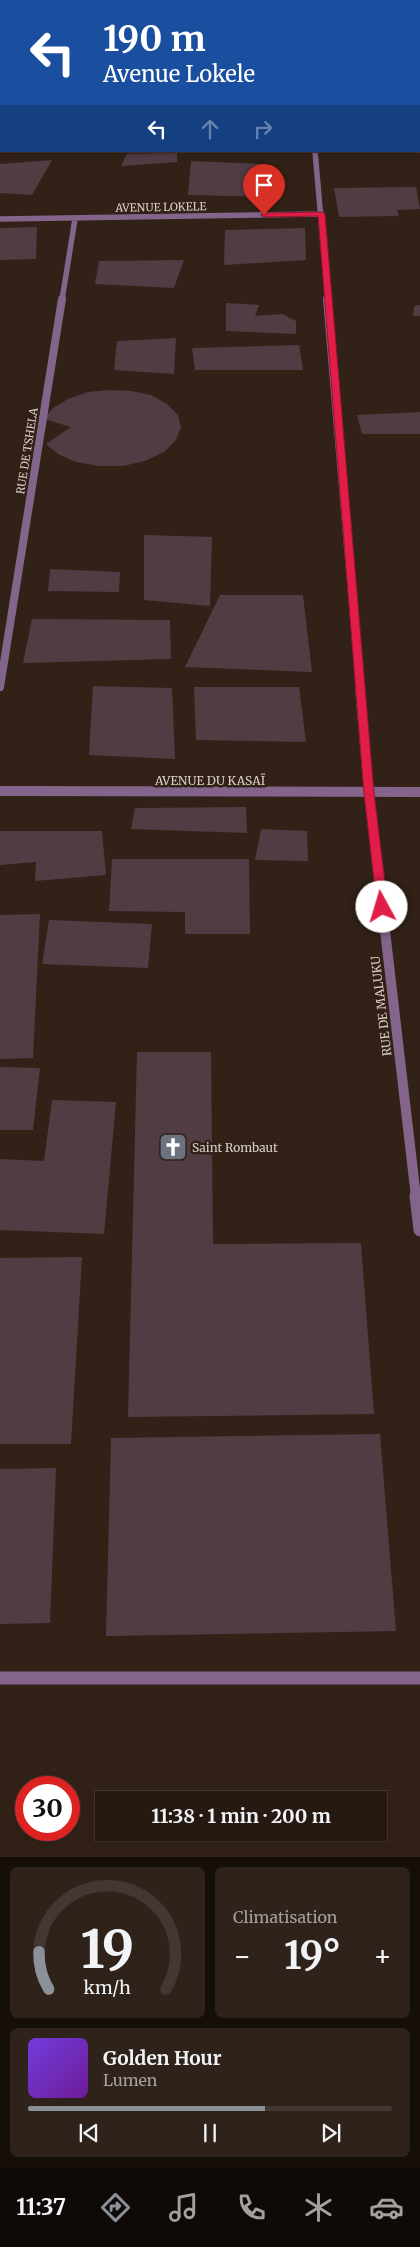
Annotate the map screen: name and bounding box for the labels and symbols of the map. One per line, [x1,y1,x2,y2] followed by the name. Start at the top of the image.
[243,164,285,215] pin
[114,199,207,215] street label: AVENUE LOKELE
[13,406,41,495] street label: RUE DE TSHELA
[154,773,266,788] street label: AVENUE DU KASAÏ
[355,880,407,932] position arrow
[367,955,395,1057] street label: RUE DE MALUKU
[158,1132,188,1162] church icon: Saint Rombaut
[192,1140,278,1155] place label: Saint Rombaut
[15,1776,80,1841] speed limit sign: 30

